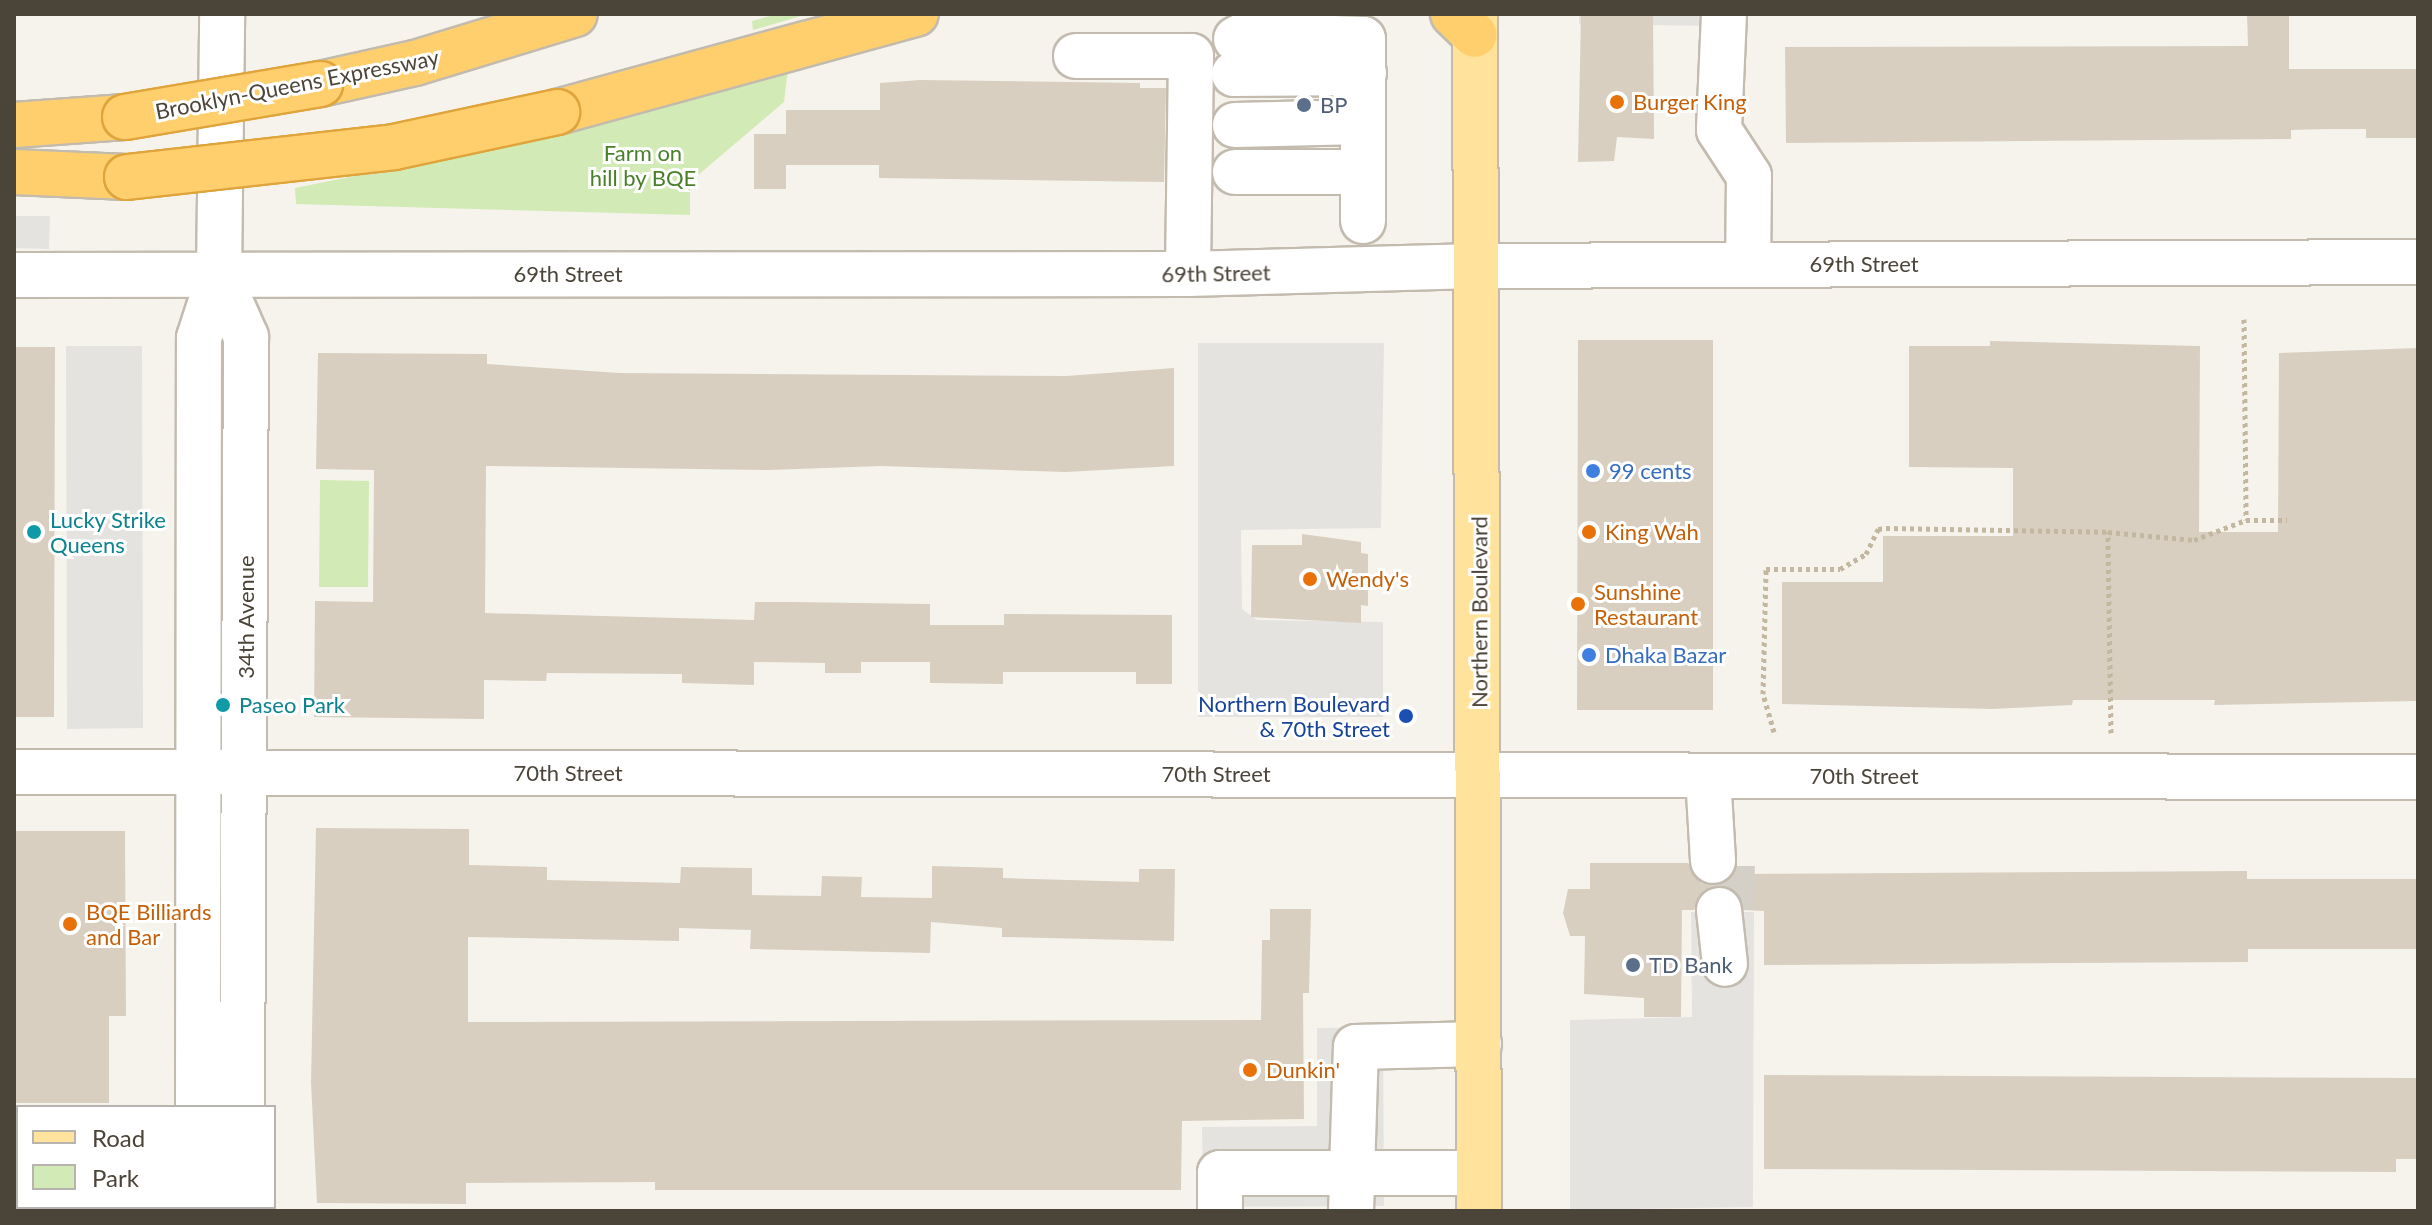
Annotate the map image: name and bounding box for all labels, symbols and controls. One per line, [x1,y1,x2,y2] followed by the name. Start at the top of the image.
[153,44,441,124] street label: Brooklyn-Queens Expressway
[1633,89,1747,115] place label: Burger King
[1320,92,1347,118] place label: BP
[1608,93,1626,111] marker: Burger King
[1295,96,1313,114] marker: BP
[589,139,697,190] park label: Farm on hill by BQE
[1809,251,1919,277] street label: 69th Street
[1161,259,1271,287] street label: 69th Street
[513,261,623,287] street label: 69th Street
[1609,458,1692,484] place label: 99 cents
[1584,462,1602,480] marker: 99 cents
[50,506,166,558] place label: Lucky Strike Queens
[1466,516,1492,708] street label: Northern Boulevard
[1605,519,1699,545] place label: King Wah
[25,523,43,541] marker: Lucky Strike Queens
[1580,523,1598,541] marker: King Wah
[233,555,259,679] street label: 34th Avenue
[1326,566,1409,592] place label: Wendy's
[1301,570,1319,588] marker: Wendy's
[1594,578,1698,630] place label: Sunshine Restaurant
[1569,595,1587,613] marker: Sunshine Restaurant
[1605,642,1726,668] place label: Dhaka Bazar
[1580,646,1598,664] marker: Dhaka Bazar
[1198,690,1390,742] place label: Northern Boulevard & 70th Street
[239,692,345,718] place label: Paseo Park
[214,696,232,714] marker: Paseo Park
[1397,707,1415,725] marker: Northern Boulevard & 70th Street
[513,760,623,786] street label: 70th Street
[1161,761,1271,787] street label: 70th Street
[1809,763,1919,789] street label: 70th Street
[86,898,211,950] place label: BQE Billiards and Bar
[61,915,79,933] marker: BQE Billiards and Bar
[1649,952,1733,978] place label: TD Bank
[1624,956,1642,974] marker: TD Bank
[1266,1057,1340,1083] place label: Dunkin'
[1241,1061,1259,1079] marker: Dunkin'
[16,1105,276,1209] legend
[92,1123,145,1152] text: Road
[92,1163,139,1192] text: Park

